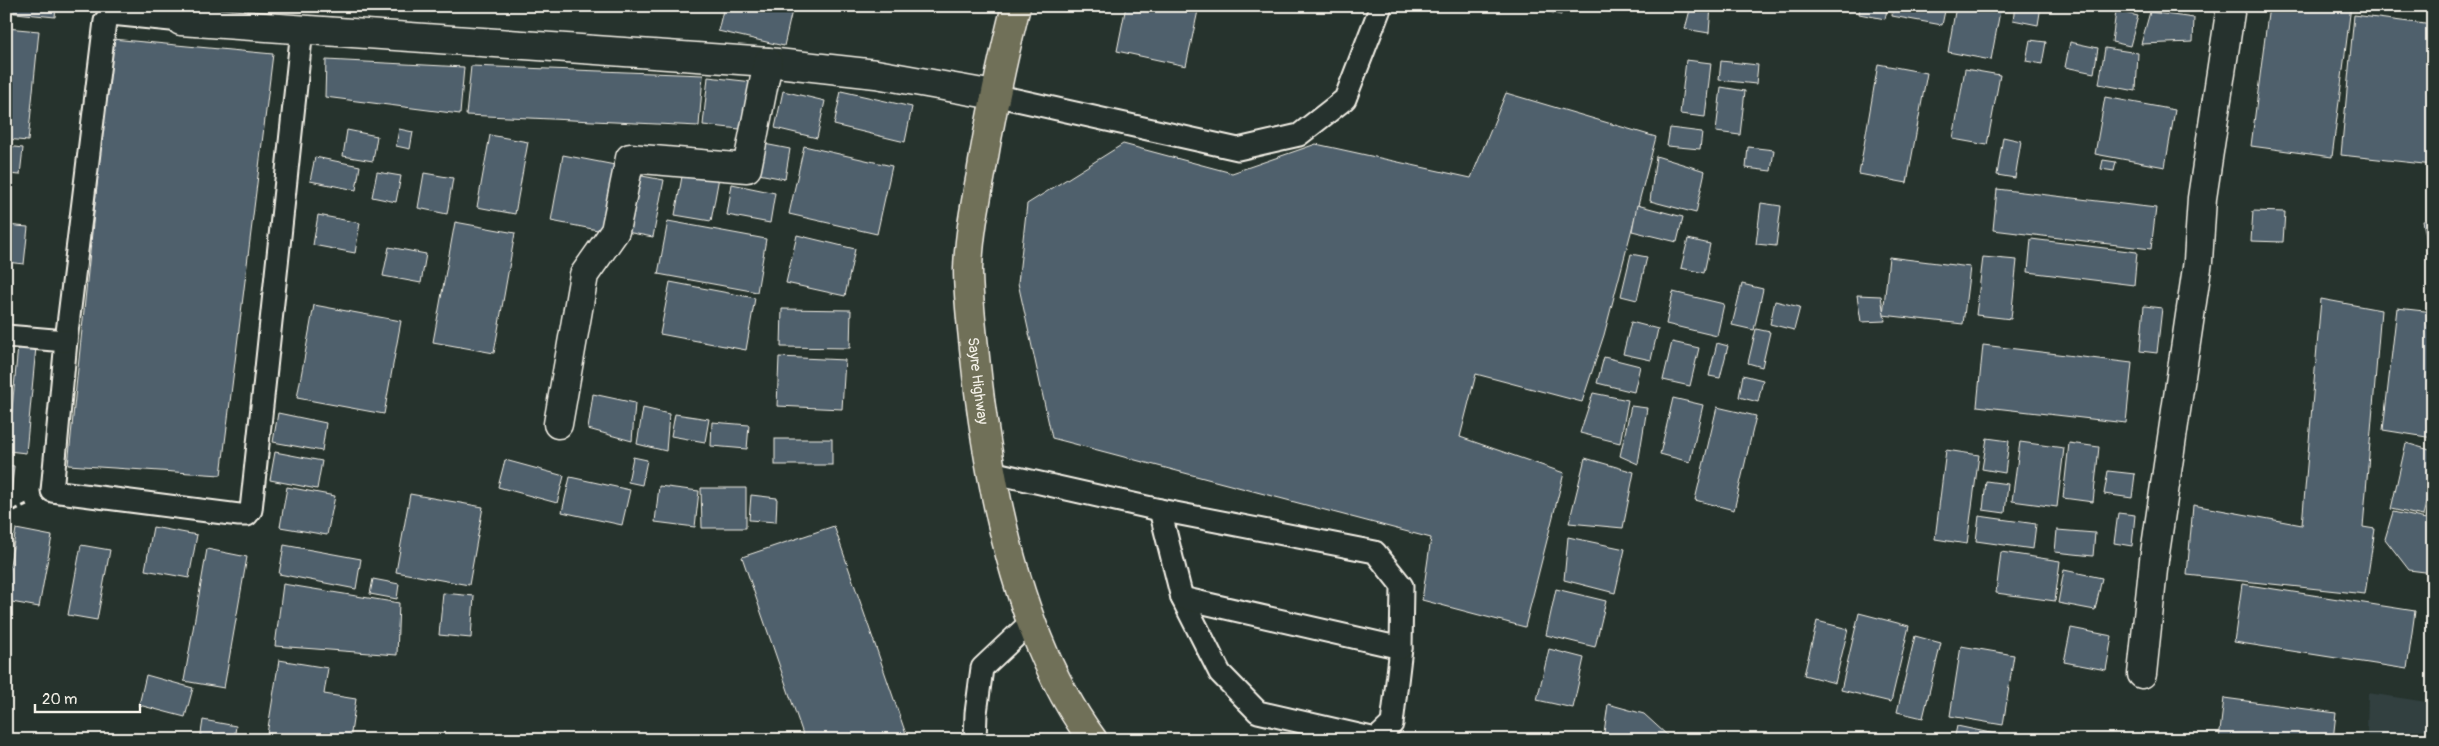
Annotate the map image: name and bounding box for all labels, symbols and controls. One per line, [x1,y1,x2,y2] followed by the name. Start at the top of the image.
[963,336,992,426] street label: Sayre Highway
[35,681,140,713] scale bar
[42,690,77,709] text: 20 m

